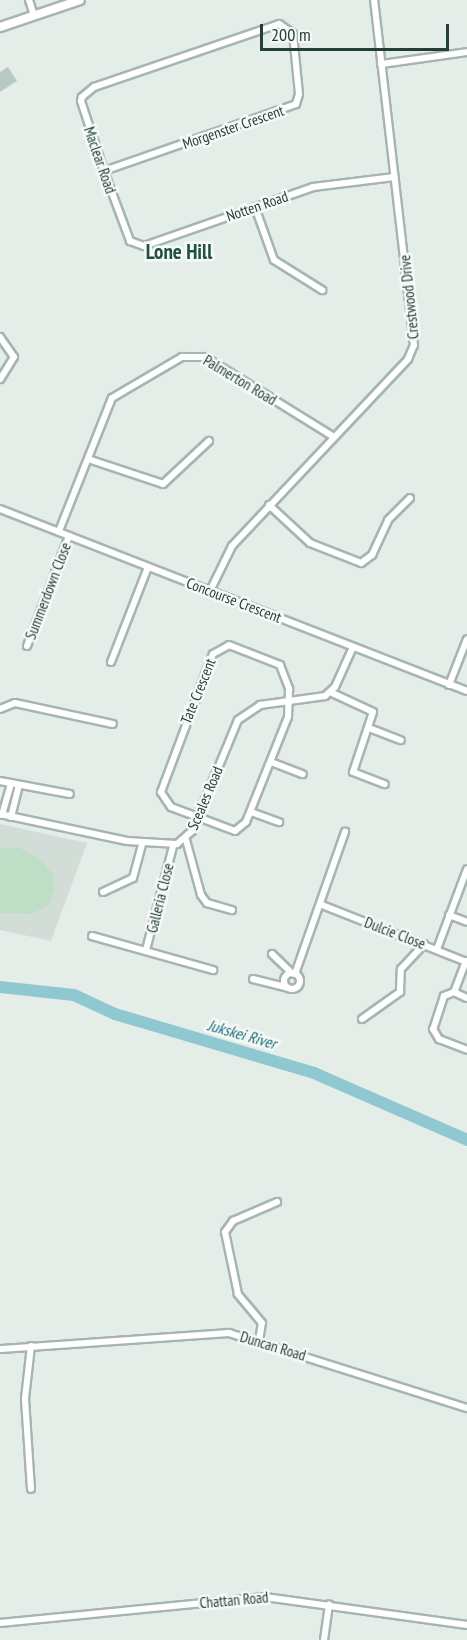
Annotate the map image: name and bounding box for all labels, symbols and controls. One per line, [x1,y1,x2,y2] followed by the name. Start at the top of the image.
[263,12,452,50] scale bar
[271,23,311,46] text: 200 m
[180,101,286,153] street label: Morgenster Crescent
[80,124,120,196] street label: Maclear Road
[224,187,290,225] street label: Notten Road
[146,239,212,265] district label: Lone Hill
[396,254,422,340] street label: Crestwood Drive
[200,351,280,409] street label: Palmerton Road
[21,540,75,642] street label: Summerdown Close
[184,574,284,626] street label: Concourse Crescent
[177,656,219,726] street label: Tate Crescent
[184,764,226,832] street label: Sceales Road
[143,861,177,935] street label: Galleria Close
[362,913,428,953] street label: Dulcie Close
[206,1015,278,1053] water label: Jukskei River
[238,1328,308,1364] street label: Duncan Road
[199,1588,269,1612] street label: Chattan Road

